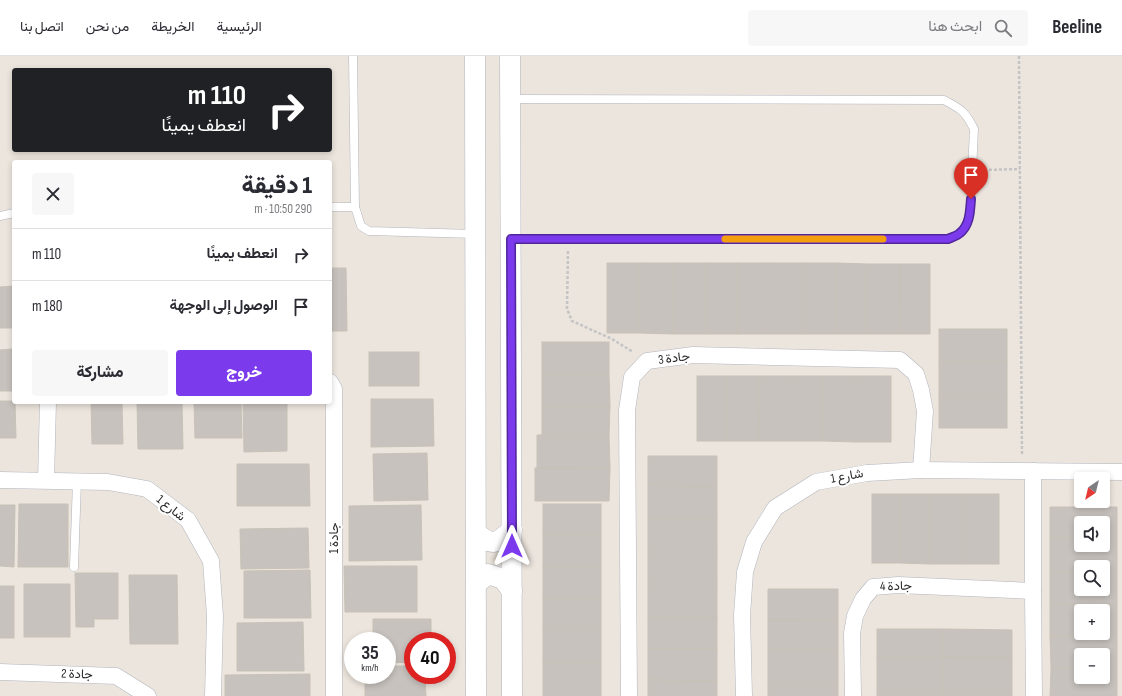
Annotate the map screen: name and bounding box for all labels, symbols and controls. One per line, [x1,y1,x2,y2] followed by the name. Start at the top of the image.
[748,10,1028,46] search box
[1052,16,1102,39] text: Beeline
[928,17,982,36] text: ابحث هنا
[992,17,1014,39] icon: search
[20,18,64,35] text: اتصل بنا
[86,18,129,35] text: من نحن
[151,18,194,35] text: الخريطة
[216,18,262,35] text: الرئيسية
[188,79,246,112] text: 110 m
[260,84,312,136] icon: right
[161,115,246,136] text: انعطف يمينًا
[954,158,988,199] pin
[960,164,982,186] icon: arrive
[242,171,312,200] text: 1 دقيقة
[32,173,74,215] button: close
[254,201,312,217] text: 290 m · 10:50
[207,244,278,263] text: انعطف يمينًا
[290,244,312,266] icon: right
[32,245,61,264] text: 110 m
[170,296,278,315] text: الوصول إلى الوجهة
[290,296,312,318] icon: arrive
[32,297,63,316] text: 180 m
[657,348,691,368] street label: جادة 3
[32,350,168,396] button: مشاركة
[176,350,312,396] button: خروج
[829,465,865,488] street label: شارع 1
[1074,472,1110,508] north arrow
[1074,472,1110,684] map controls
[153,491,189,525] street label: شارع 1
[1074,516,1110,552] button: sound
[326,522,342,554] street label: جادة 1
[491,525,533,567] position arrow
[1074,560,1110,596] button: search
[880,578,912,594] street label: جادة 4
[1074,604,1110,640] button: +
[404,632,456,684] speed limit sign: 40
[361,641,379,665] text: 35
[1074,648,1110,684] button: −
[361,662,379,674] text: km/h
[61,665,93,683] street label: جادة 2

